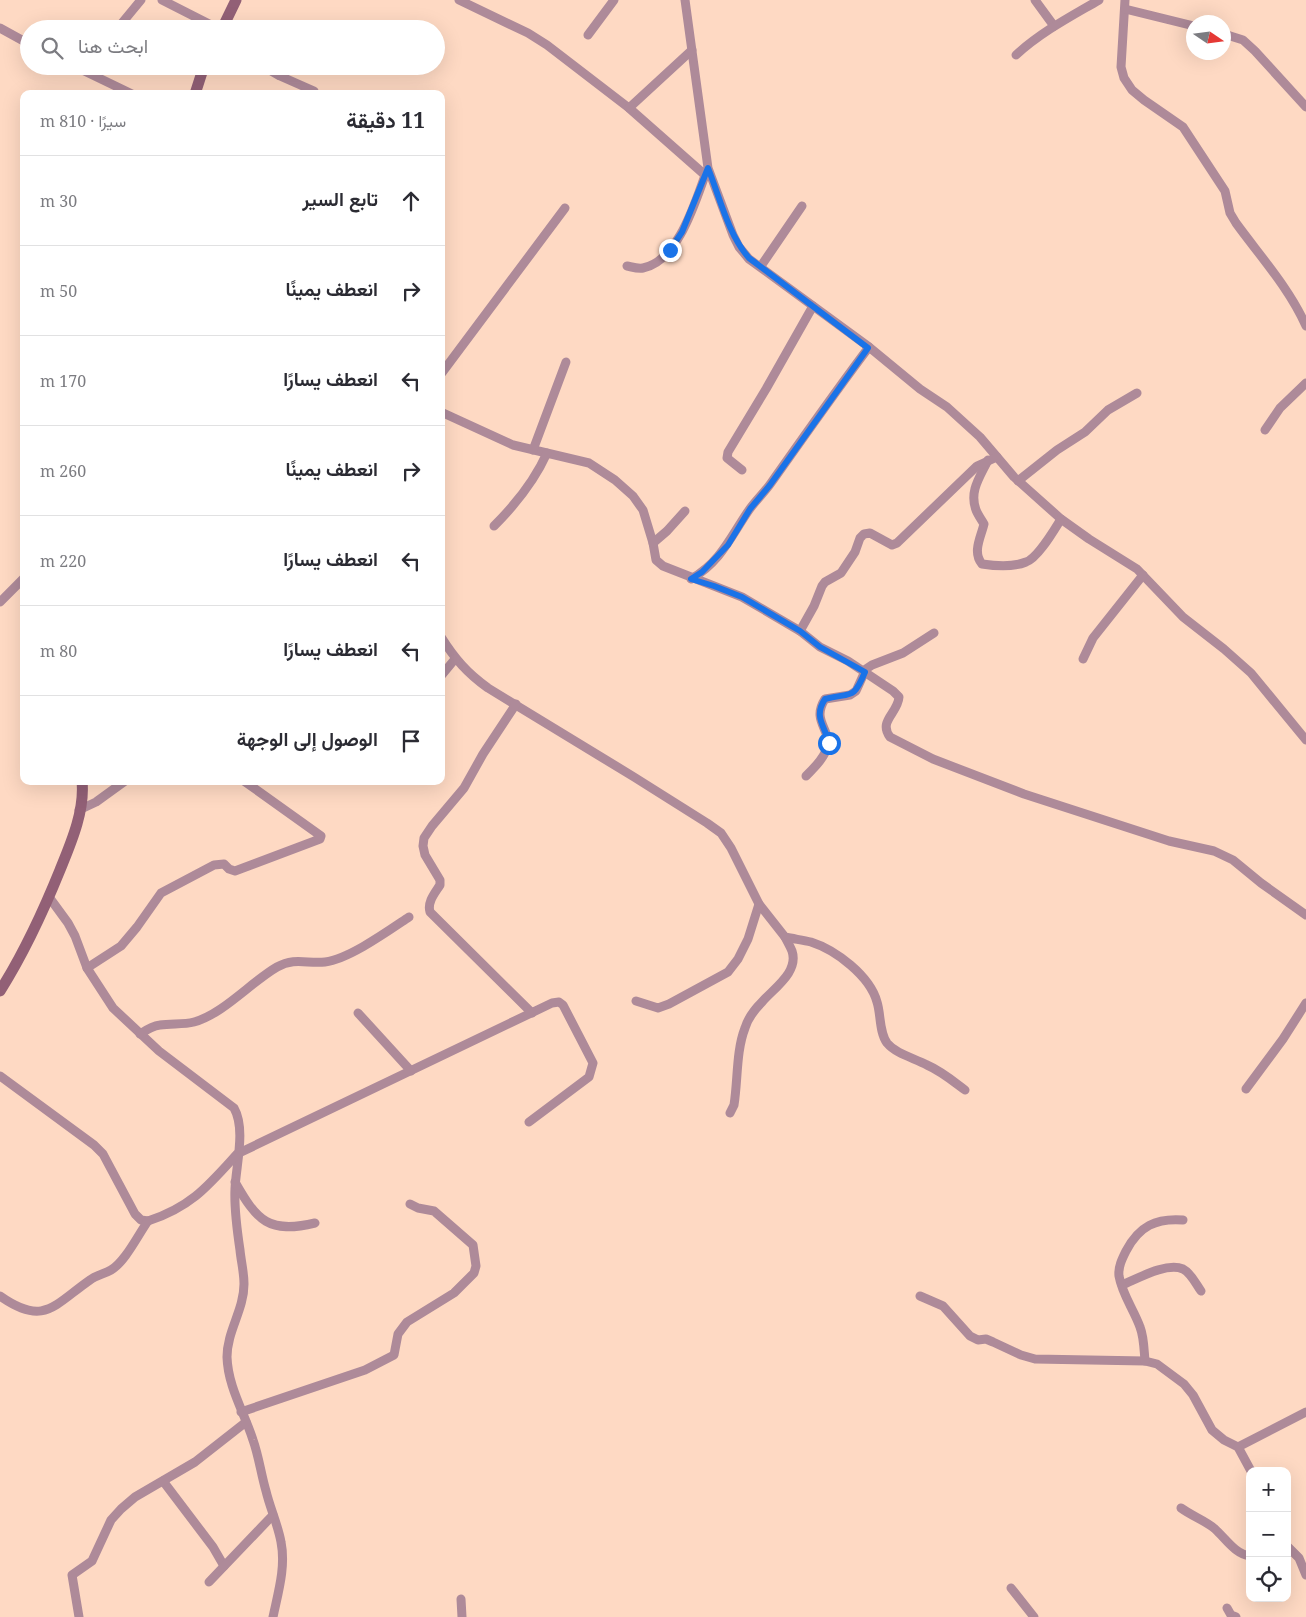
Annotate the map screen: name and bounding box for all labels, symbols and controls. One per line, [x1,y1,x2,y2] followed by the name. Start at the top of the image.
[1186,15,1231,60] north arrow
[20,20,445,75] search box
[78,33,148,59] text: ابحث هنا
[38,34,66,62] icon: search
[346,106,425,134] text: 11 دقيقة
[40,110,126,132] text: سيرًا · 810 m
[302,186,378,212] text: تابع السير
[397,187,425,215] icon: ahead
[40,190,77,212] text: 30 m
[659,239,682,262] route end
[285,276,378,302] text: انعطف يمينًا
[397,277,425,305] icon: right
[40,280,77,302] text: 50 m
[283,366,378,392] text: انعطف يسارًا
[397,367,425,395] icon: left
[40,370,86,392] text: 170 m
[285,456,378,482] text: انعطف يمينًا
[397,457,425,485] icon: right
[40,460,86,482] text: 260 m
[283,546,378,572] text: انعطف يسارًا
[397,547,425,575] icon: left
[40,550,86,572] text: 220 m
[283,636,378,662] text: انعطف يسارًا
[397,637,425,665] icon: left
[40,640,77,662] text: 80 m
[237,726,378,752] text: الوصول إلى الوجهة
[397,727,425,755] icon: arrive
[818,732,841,755] route start
[1246,1467,1291,1602] map controls
[1246,1467,1291,1512] button: +
[1246,1512,1291,1557] button: −
[1246,1557,1291,1602] button: locate

